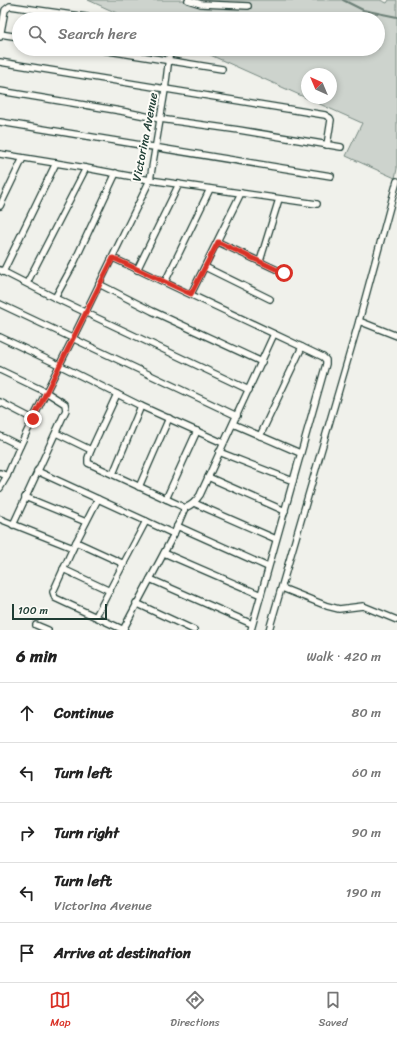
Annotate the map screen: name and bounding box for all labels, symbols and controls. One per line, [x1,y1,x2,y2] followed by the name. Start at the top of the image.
[12,12,385,56] search box
[58,21,137,47] text: Search here
[26,23,48,45] icon: search
[301,68,337,104] north arrow
[126,91,164,183] street label: Victorina Avenue
[275,264,293,282] route start
[24,410,42,428] route end
[18,601,48,620] text: 100 m
[12,602,107,621] scale bar
[16,641,57,671] text: 6 min
[306,645,381,668] text: Walk · 420 m
[54,700,114,726] text: Continue
[352,701,381,724] text: 80 m
[16,702,38,724] icon: ahead
[54,760,112,786] text: Turn left
[352,761,381,784] text: 60 m
[16,762,38,784] icon: left
[54,820,119,846] text: Turn right
[351,821,381,844] text: 90 m
[16,822,38,844] icon: right
[54,868,112,894] text: Turn left
[346,881,381,904] text: 190 m
[16,882,38,904] icon: left
[54,894,152,917] text: Victorina Avenue
[54,940,191,966] text: Arrive at destination
[16,942,38,964] icon: arrive
[49,989,71,1032] tab: Map
[170,989,220,1032] tab: Directions
[319,989,348,1032] tab: Saved

